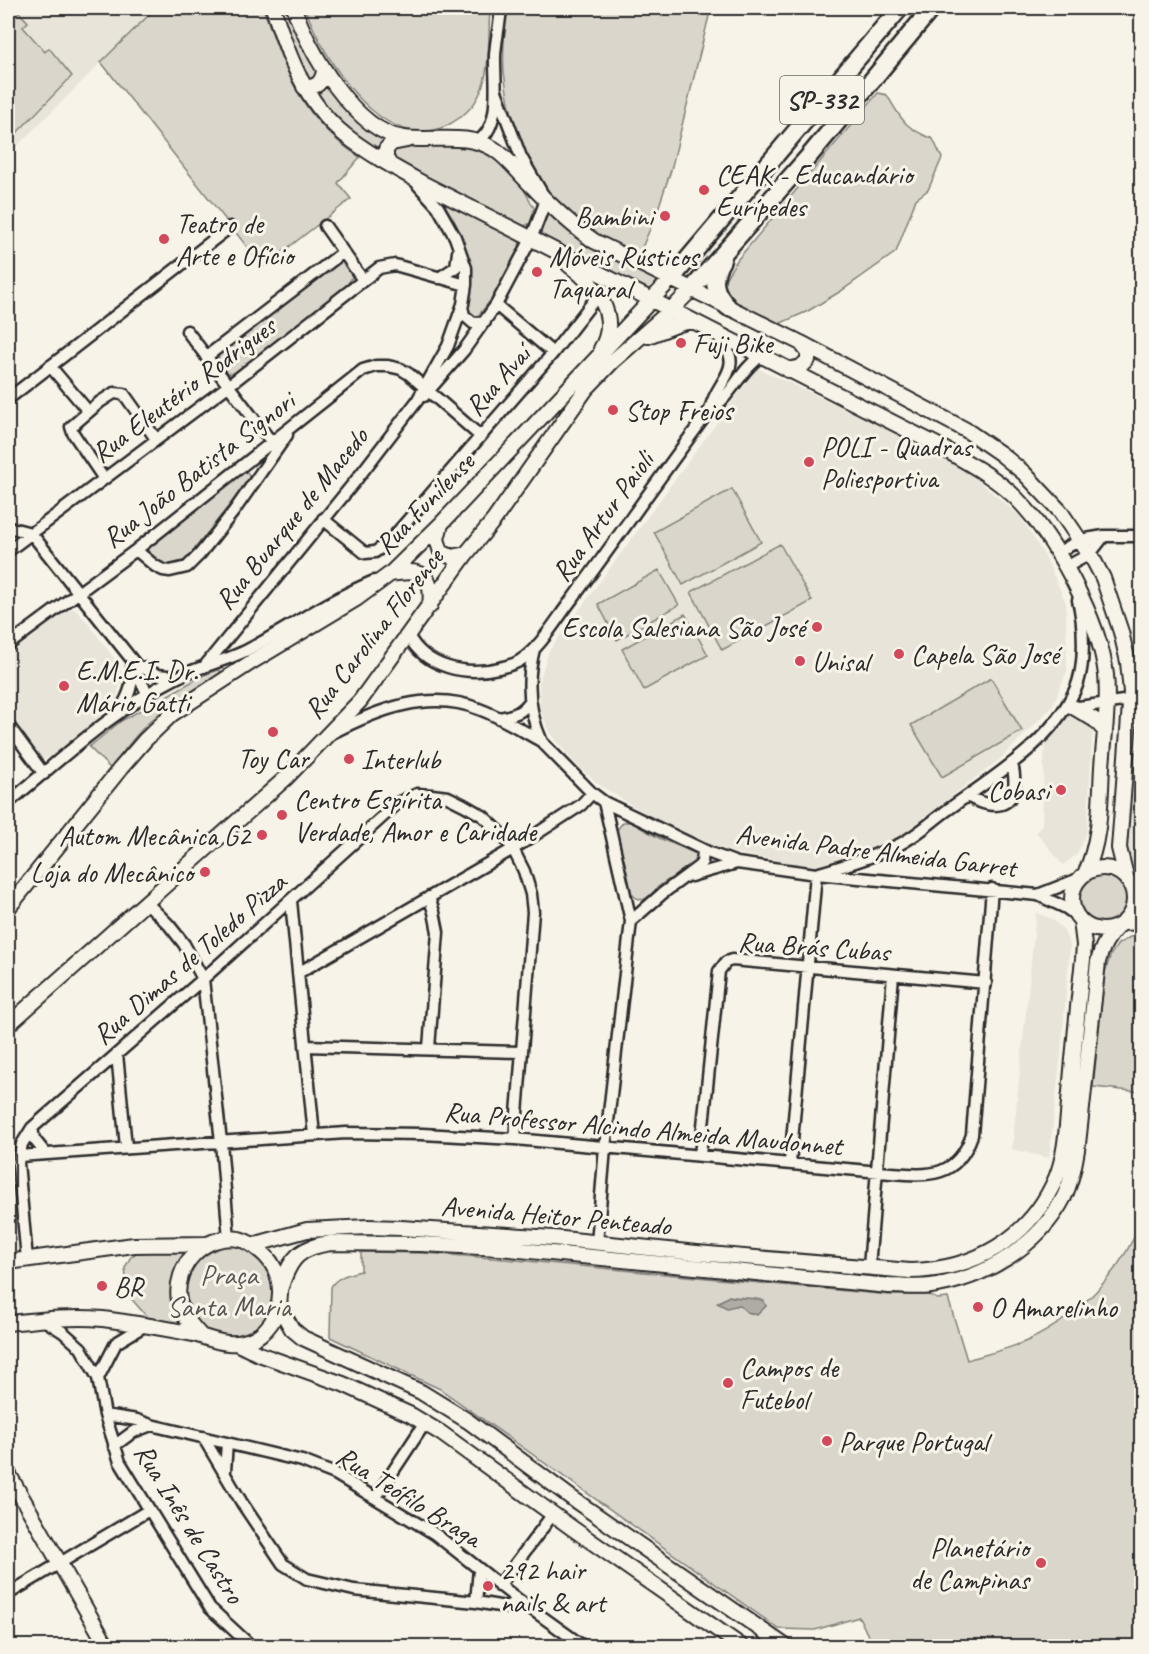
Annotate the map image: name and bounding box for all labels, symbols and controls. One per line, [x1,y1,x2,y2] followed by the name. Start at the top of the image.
[780,76,864,124] road number: SP-332
[716,157,916,224] place label: CEAK - Educandário Eurípedes
[697,183,711,197] marker: CEAK - Educandário Eurípedes
[575,199,657,234] place label: Bambini
[176,206,296,273] place label: Teatro de Arte e Ofício
[658,209,672,223] marker: Bambini
[157,232,171,246] marker: Teatro de Arte e Ofício
[549,239,701,306] place label: Móveis Rústicos Taquaral
[530,265,544,279] marker: Móveis Rústicos Taquaral
[84,307,284,470] street label: Rua Eleutério Rodrigues
[693,326,774,361] place label: Fuji Bike
[457,333,541,423] street label: Rua Avaí
[674,336,688,350] marker: Fuji Bike
[95,381,304,555] street label: Rua João Batista Signori
[625,393,735,428] place label: Stop Freios
[606,403,620,417] marker: Stop Freios
[207,418,377,617] street label: Rua Buarque de Macedo
[821,429,974,496] place label: POLI - Quadras Poliesportiva
[544,441,663,588] street label: Rua Artur Paioli
[367,444,483,562] street label: Rua Funilense
[802,455,816,469] marker: POLI - Quadras Poliesportiva
[296,539,452,726] street label: Rua Carolina Florence
[562,610,809,645] place label: Escola Salesiana São José
[810,620,824,634] marker: Escola Salesiana São José
[911,637,1063,672] place label: Capela São José
[812,644,874,679] place label: Unisal
[892,647,906,661] marker: Capela São José
[76,653,198,720] place label: E.M.E.I. Dr. Mário Gatti
[793,654,807,668] marker: Unisal
[57,679,71,693] marker: E.M.E.I. Dr. Mário Gatti
[266,725,280,739] marker: Toy Car
[237,741,310,776] place label: Toy Car
[361,742,442,777] place label: Interlub
[342,752,356,766] marker: Interlub
[988,773,1053,808] place label: Cobasi
[294,782,538,849] place label: Centro Espírita Verdade, Amor e Caridade
[1054,783,1068,797] marker: Cobasi
[275,808,289,822] marker: Centro Espírita Verdade, Amor e Caridade
[734,816,1021,885] street label: Avenida Padre Almeida Garret
[59,818,252,853] place label: Autom Mecânica G2
[255,828,269,842] marker: Autom Mecânica G2
[30,855,196,890] place label: Loja do Mecânico
[85,864,295,1052] street label: Rua Dimas de Toledo Pizza
[198,865,212,879] marker: Loja do Mecânico
[737,924,893,969] street label: Rua Brás Cubas
[443,1094,846,1164] street label: Rua Professor Alcindo Almeida Maudonnet
[440,1188,674,1243] street label: Avenida Heitor Penteado
[167,1257,293,1324] park label: Praça Santa Maria
[114,1269,146,1304] place label: BR
[95,1279,109,1293] marker: BR
[990,1290,1119,1325] place label: O Amarelinho
[971,1300,985,1314] marker: O Amarelinho
[740,1350,840,1417] place label: Campos de Futebol
[721,1376,735,1390] marker: Campos de Futebol
[839,1424,993,1459] place label: Parque Portugal
[820,1434,834,1448] marker: Parque Portugal
[127,1437,254,1611] street label: Rua Inês de Castro
[330,1438,490,1556] street label: Rua Teófilo Braga
[910,1530,1032,1597] place label: Planetário de Campinas
[500,1553,608,1620] place label: 292 hair nails & art
[1034,1556,1048,1570] marker: Planetário de Campinas
[481,1579,495,1593] marker: 292 hair nails & art

